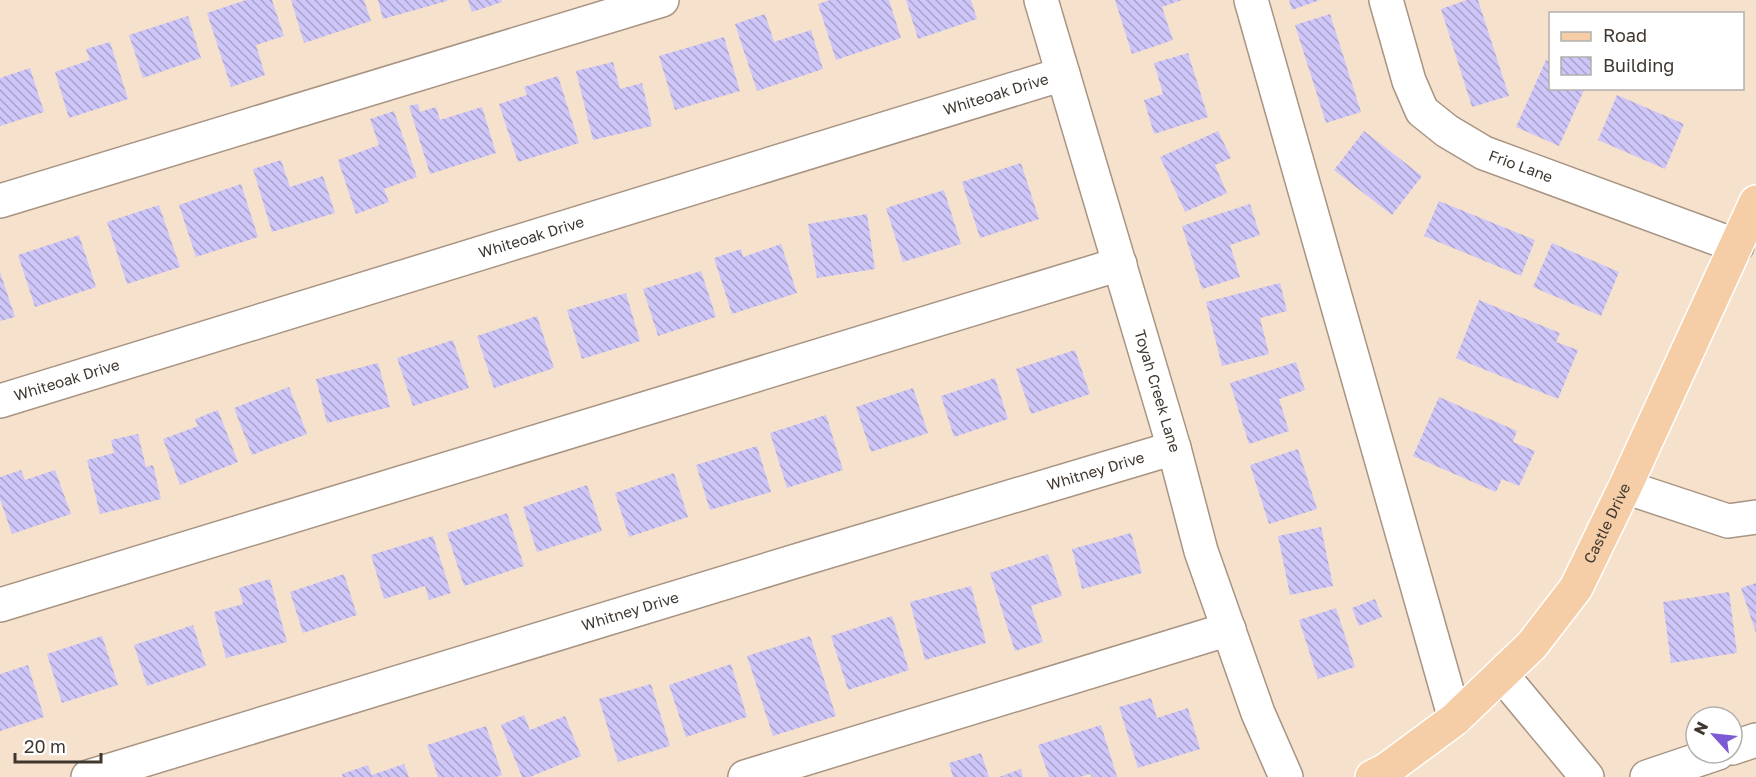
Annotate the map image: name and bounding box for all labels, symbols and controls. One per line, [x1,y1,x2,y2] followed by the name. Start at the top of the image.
[1549,12,1744,90] legend
[1603,24,1647,46] text: Road
[1603,54,1674,76] text: Building
[941,69,1051,118] street label: Whiteoak Drive
[1487,146,1556,186] street label: Frio Lane
[476,212,586,261] street label: Whiteoak Drive
[1131,328,1185,454] street label: Toyah Creek Lane
[12,355,122,404] street label: Whiteoak Drive
[1045,447,1146,493] street label: Whitney Drive
[1579,480,1634,566] street label: Castle Drive
[579,587,681,634] street label: Whitney Drive
[1684,705,1744,765] north arrow
[1689,718,1712,738] text: N
[15,726,100,764] scale bar
[24,735,66,757] text: 20 m

